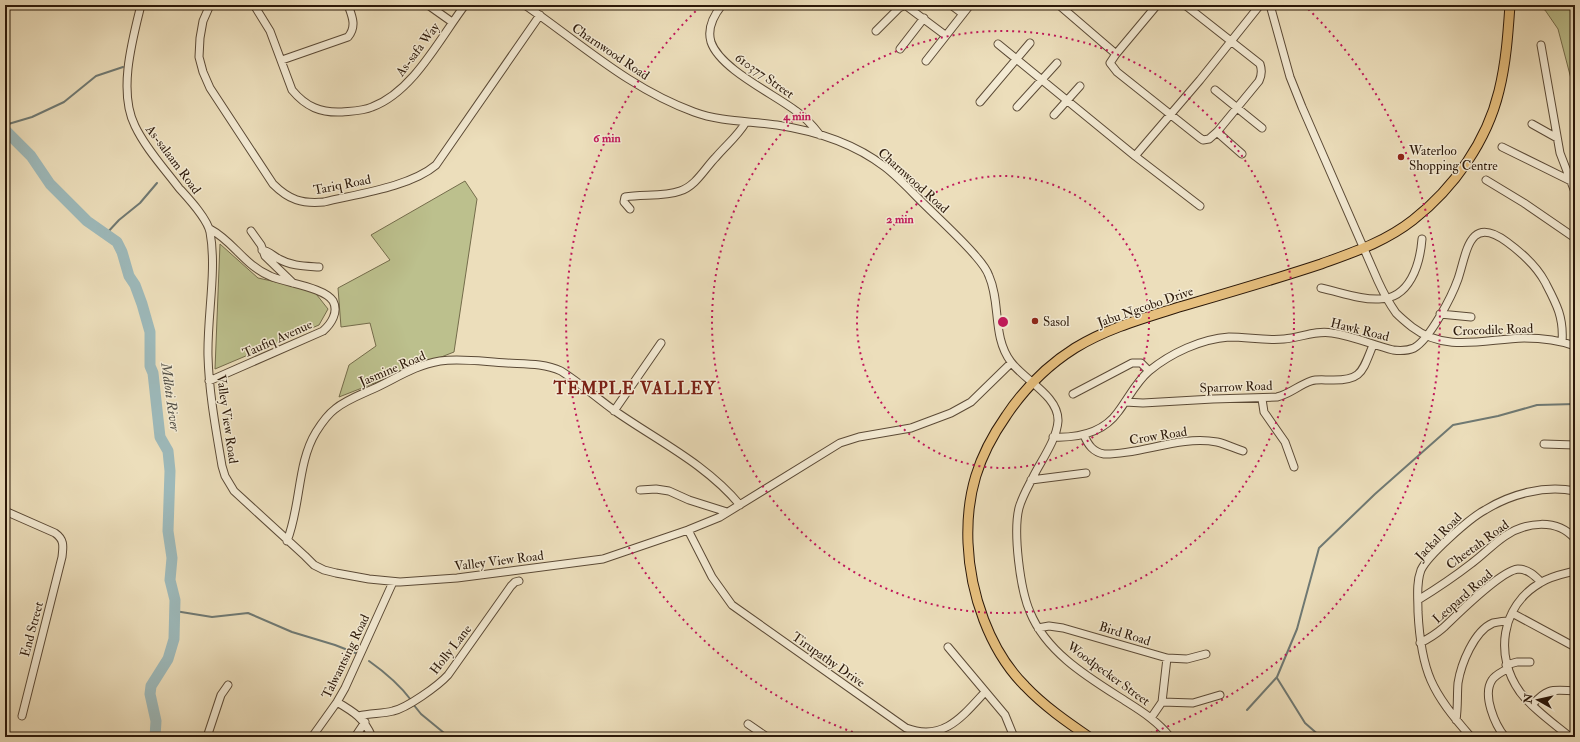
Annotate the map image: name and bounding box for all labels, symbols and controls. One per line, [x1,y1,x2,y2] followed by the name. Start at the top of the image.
[392,19,444,81] street label: As-safa Way
[569,20,653,84] street label: Charnwood Road
[732,50,797,102] street label: 610377 Street
[782,109,812,124] text: 4 min
[142,121,205,198] street label: As-salaam Road
[593,131,621,146] text: 6 min
[1408,143,1498,175] place label: Waterloo Shopping Centre
[875,145,953,217] street label: Charnwood Road
[1396,152,1406,162] marker: Waterloo Shopping Centre
[312,171,373,198] street label: Tariq Road
[886,212,914,227] text: 2 min
[1094,283,1196,331] street label: Jabu Ngcobo Drive
[1043,314,1070,330] place label: Sasol
[996,315,1010,329] centre of rings
[1329,315,1391,345] street label: Hawk Road
[240,316,315,361] street label: Taufiq Avenue
[1030,316,1040,326] marker: Sasol
[1453,321,1534,339] street label: Crocodile Road
[356,348,428,390] street label: Jasmine Road
[157,361,184,433] water label: Mdloti River
[212,374,241,465] street label: Valley View Road
[553,378,717,399] district label: TEMPLE VALLEY
[1199,378,1273,397] street label: Sparrow Road
[1128,423,1189,448] street label: Crow Road
[1411,509,1466,565] street label: Jackal Road
[1443,516,1513,573] street label: Cheetah Road
[454,548,545,575] street label: Valley View Road
[1429,566,1497,628] street label: Leopard Road
[17,600,47,659] street label: End Street
[319,611,373,701] street label: Talwantsing Road
[1097,619,1153,650] street label: Bird Road
[426,621,476,678] street label: Holly Lane
[788,629,869,692] street label: Tirupathy Drive
[1062,638,1153,710] street label: Woodpecker Street
[1518,680,1558,720] north arrow
[1521,692,1536,705] text: N

